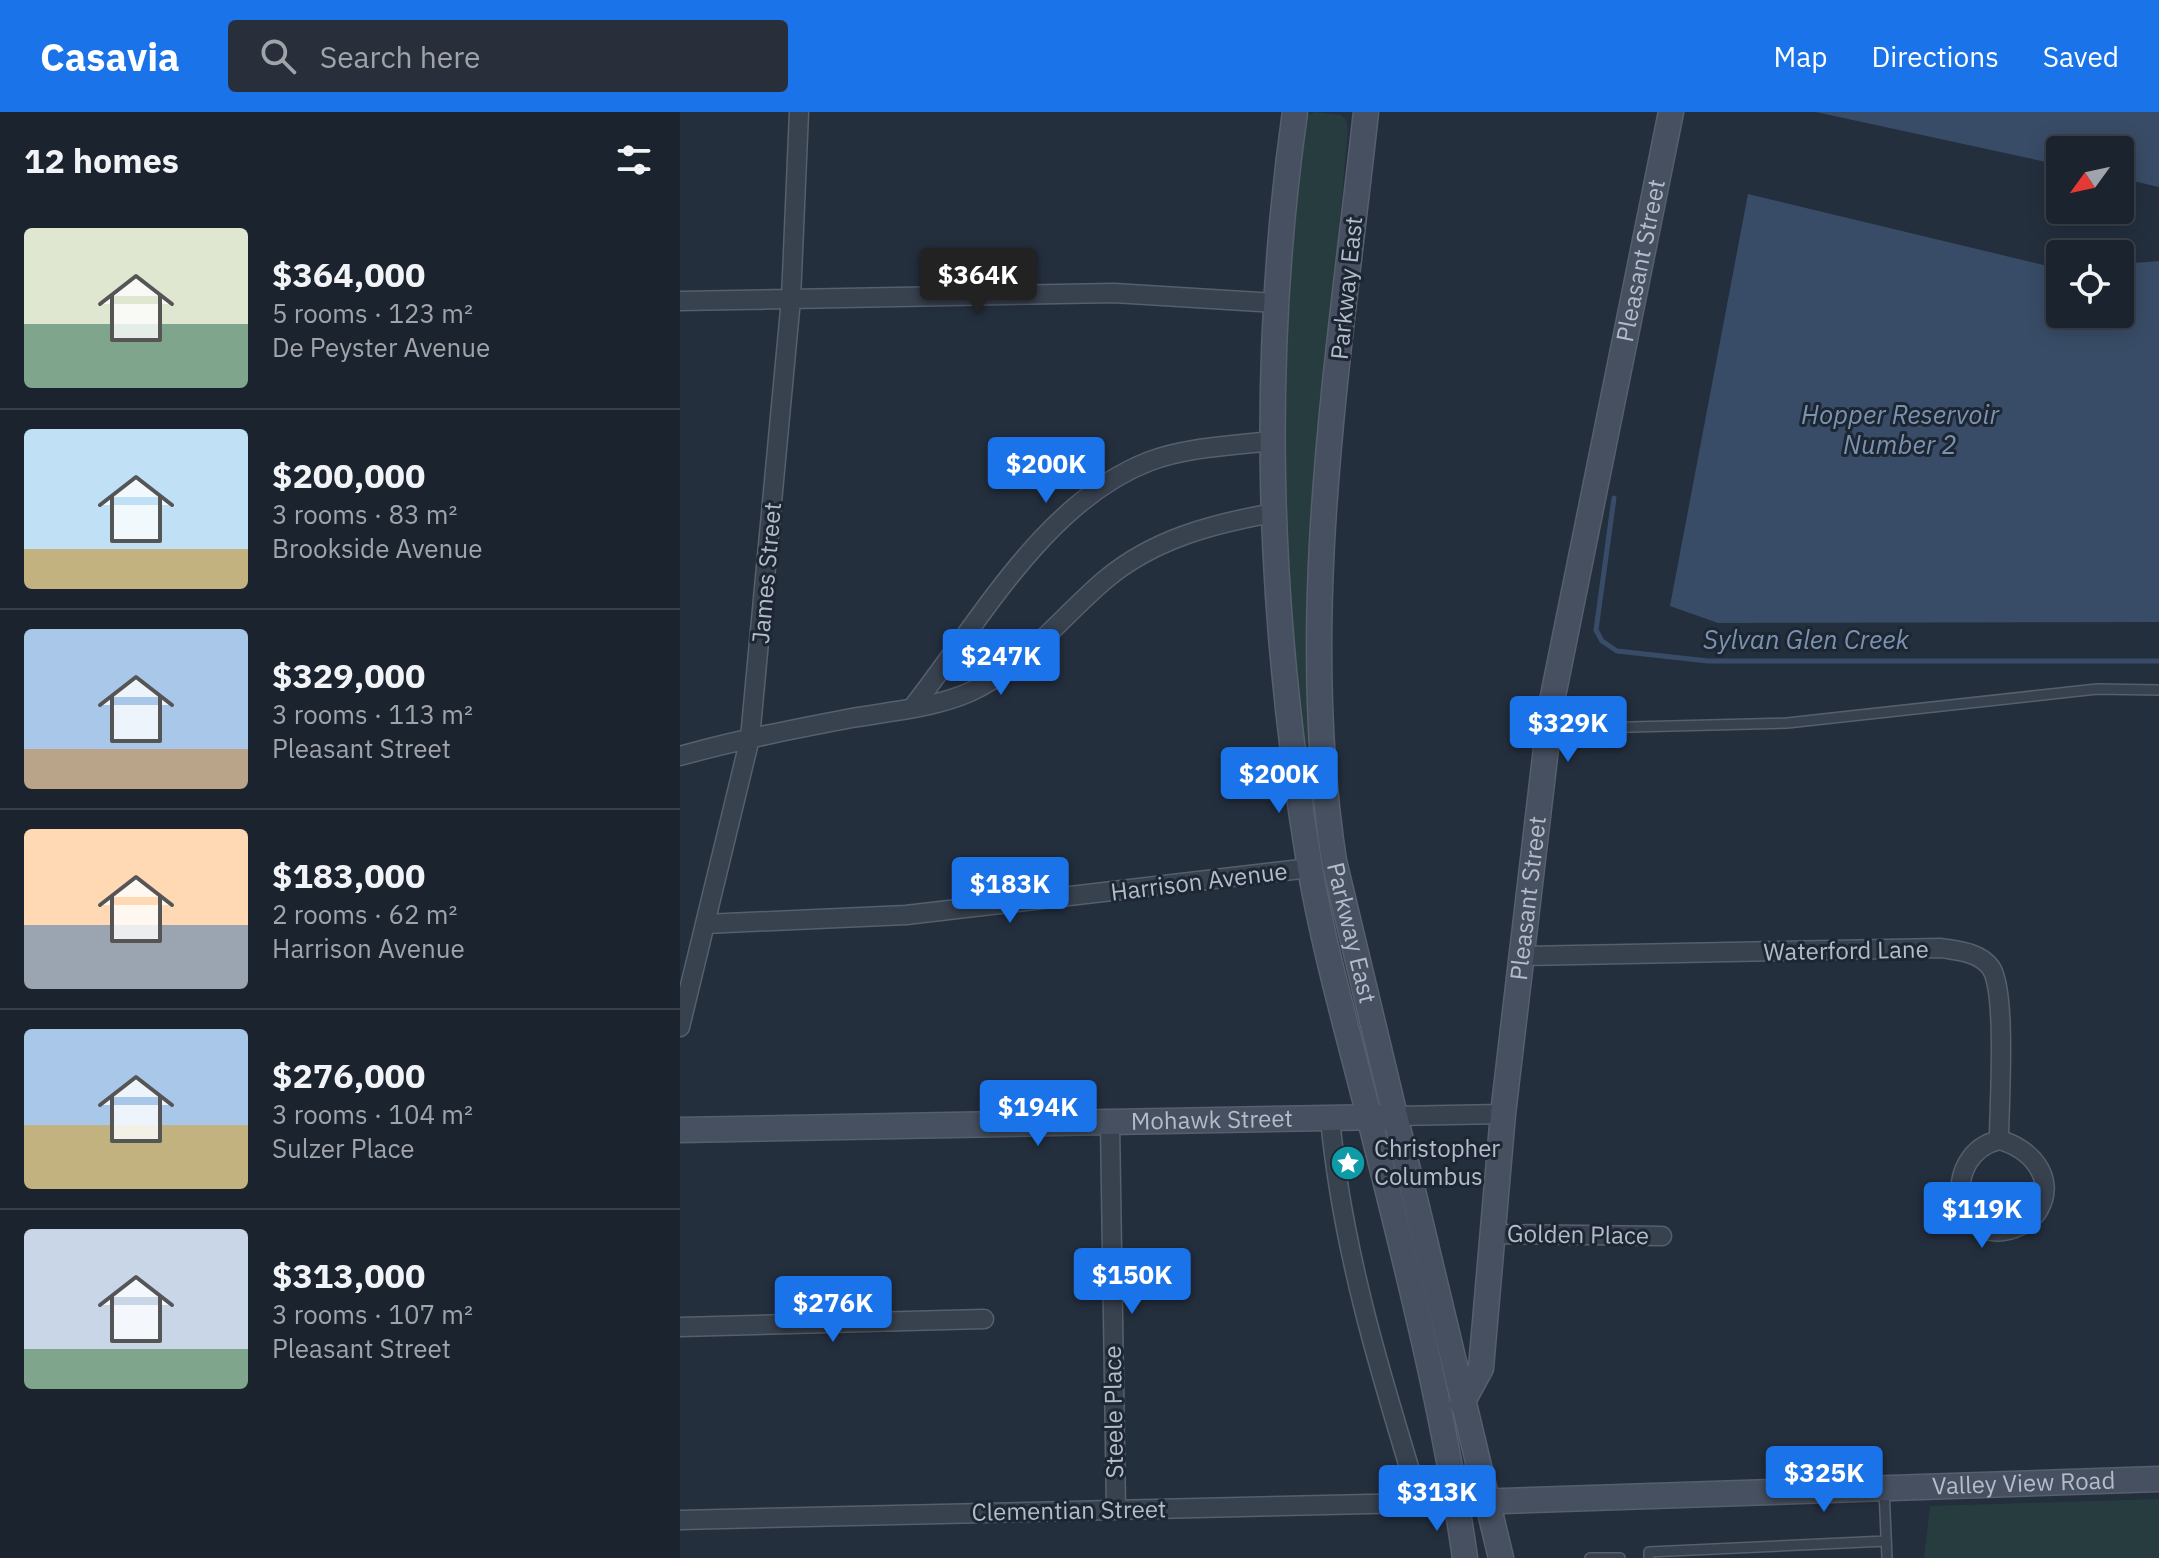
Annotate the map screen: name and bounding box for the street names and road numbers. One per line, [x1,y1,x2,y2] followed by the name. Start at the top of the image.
[1608,176,1672,345] street label: Pleasant Street
[1323,215,1369,361] street label: Parkway East
[744,501,788,645] street label: James Street
[1502,814,1553,982] street label: Pleasant Street
[1109,854,1289,908] street label: Harrison Avenue
[1320,859,1385,1006] street label: Parkway East
[1763,933,1929,967] street label: Waterford Lane
[1131,1102,1293,1137] street label: Mohawk Street
[1507,1217,1649,1251] street label: Golden Place
[1096,1345,1130,1479] street label: Steele Place
[1931,1463,2116,1502] street label: Valley View Road
[971,1492,1167,1528] street label: Clementian Street

